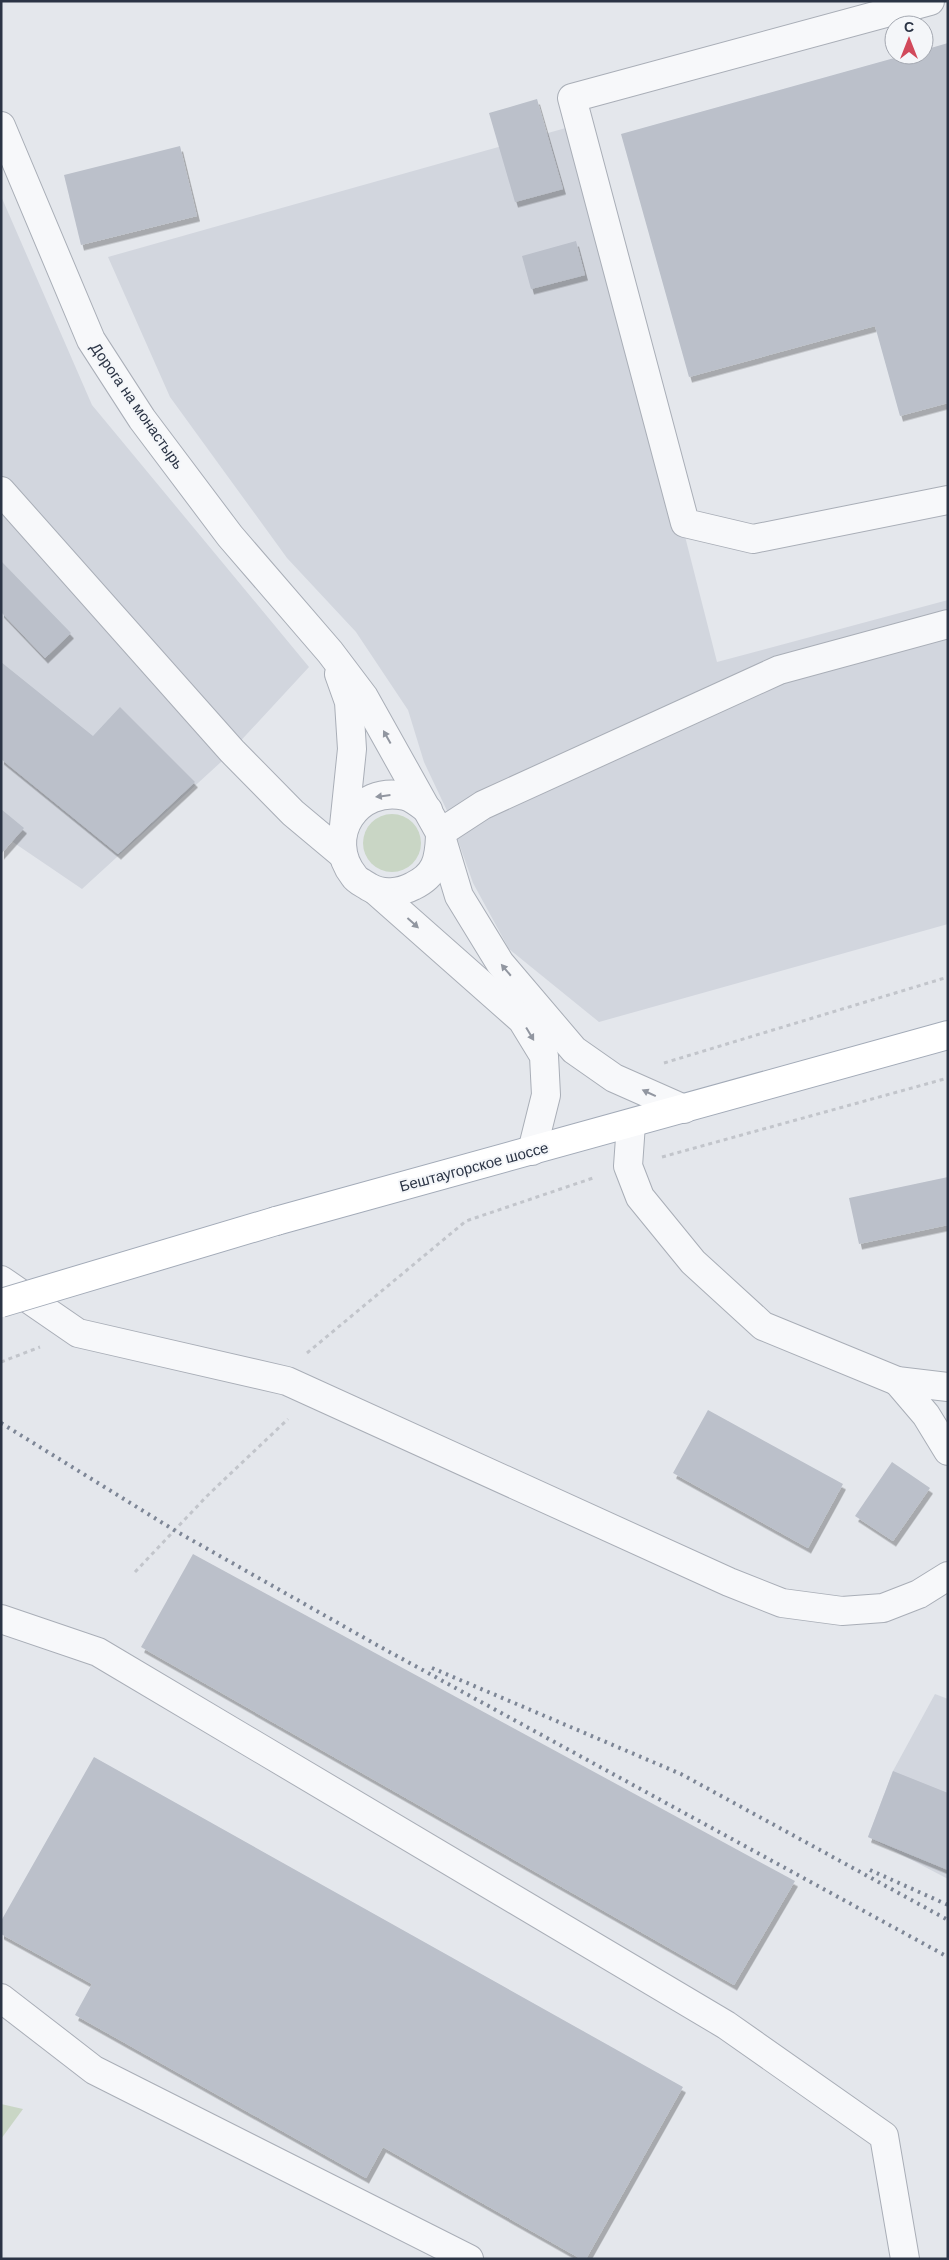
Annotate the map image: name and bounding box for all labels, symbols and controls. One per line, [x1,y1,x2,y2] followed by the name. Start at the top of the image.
[884,15,934,65] north arrow
[904,19,914,35] text: С
[87,339,188,472] street label: Дорога на монастырь
[383,729,391,744] one-way arrow
[375,792,391,800] one-way arrow
[406,917,418,929] one-way arrow
[501,964,512,976] one-way arrow
[526,1027,535,1041] one-way arrow
[642,1089,656,1097] one-way arrow
[398,1138,550,1195] street label: Бештаугорское шоссе

